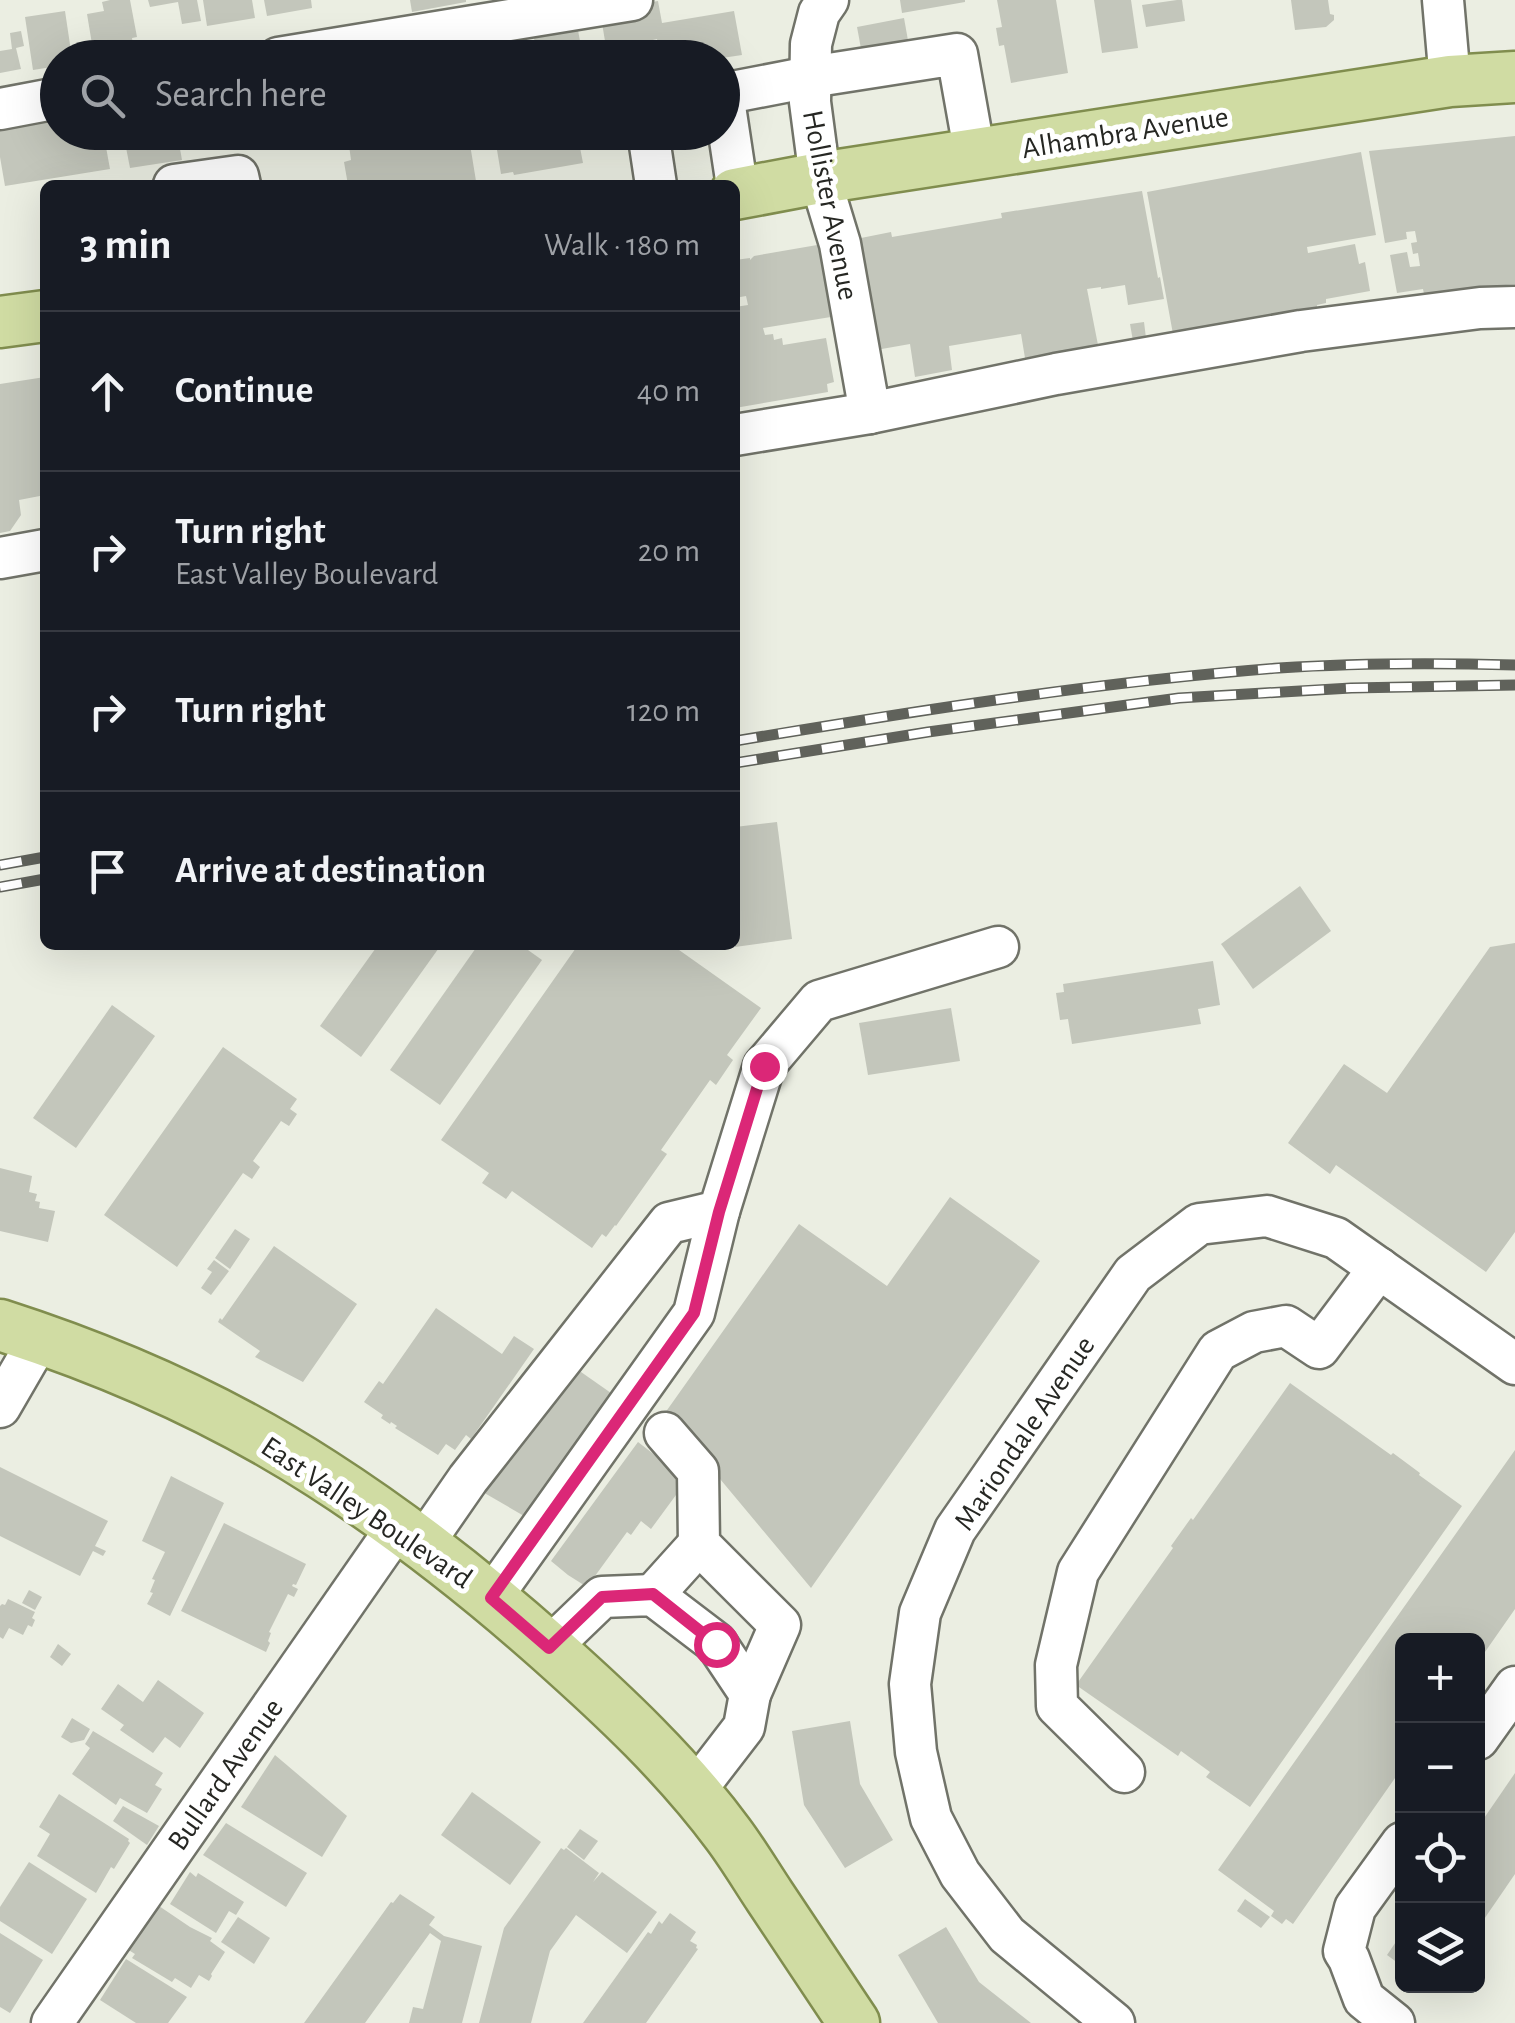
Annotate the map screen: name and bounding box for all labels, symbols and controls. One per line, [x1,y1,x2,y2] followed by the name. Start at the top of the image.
[40,40,740,150] search box
[75,68,130,123] icon: search
[155,76,327,114] text: Search here
[1020,102,1231,164] street label: Alhambra Avenue
[797,108,863,303] street label: Hollister Avenue
[80,224,172,266] text: 3 min
[544,229,700,261] text: Walk · 180 m
[80,364,135,419] icon: ahead
[175,372,313,410] text: Continue
[637,375,700,407] text: 40 m
[175,513,325,551] text: Turn right
[80,524,135,579] icon: right
[638,535,700,567] text: 20 m
[175,558,438,590] text: East Valley Boulevard
[80,684,135,739] icon: right
[175,692,325,730] text: Turn right
[627,695,700,727] text: 120 m
[80,844,135,899] icon: arrive
[175,852,486,890] text: Arrive at destination
[742,1044,788,1090] route end
[949,1331,1101,1536] street label: Mariondale Avenue
[256,1431,477,1594] street label: East Valley Boulevard
[694,1622,740,1668] route start
[1395,1633,1485,1993] map controls
[1395,1633,1485,1723] button: +
[163,1693,289,1856] street label: Bullard Avenue
[1395,1723,1485,1813] button: −
[1395,1813,1485,1903] button: locate
[1395,1903,1485,1993] button: layers

